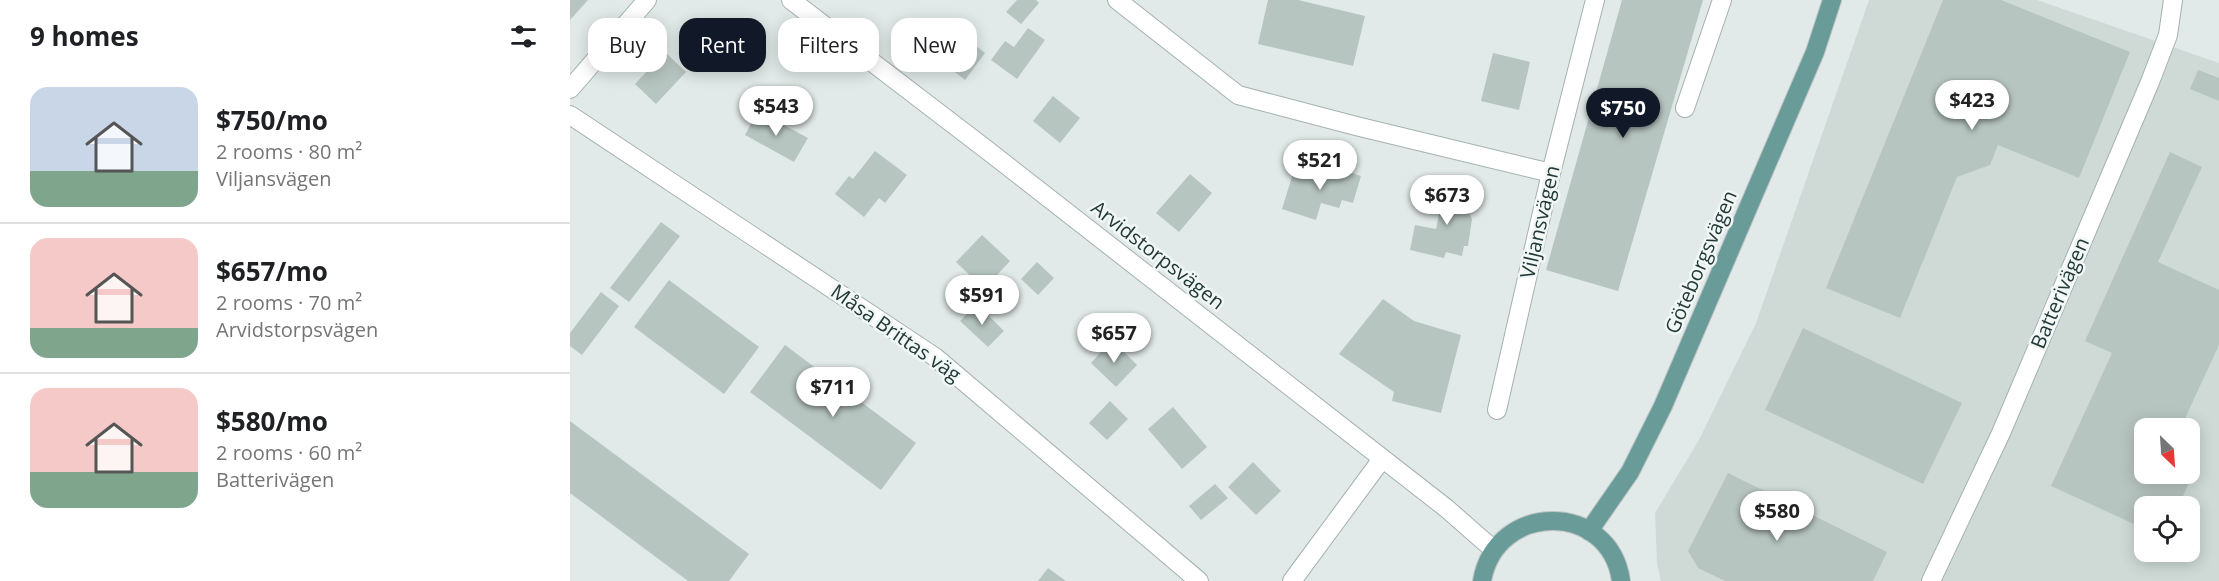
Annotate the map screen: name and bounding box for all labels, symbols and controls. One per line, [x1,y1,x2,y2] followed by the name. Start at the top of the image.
[30,18,139,54] text: 9 homes
[588,18,667,72] chip: Buy
[679,18,766,72] chip: Rent
[778,18,879,72] chip: Filters
[891,18,977,72] chip: New
[507,20,540,53] icon: filters
[1936,80,2008,131] pin: $423
[740,86,812,137] pin: $543
[1949,86,1995,113] text: $423
[1587,88,1659,139] pin: $750
[753,92,799,119] text: $543
[1600,94,1646,121] text: $750
[216,102,328,138] text: $750/mo
[78,111,150,183] icon: home
[216,138,362,165] text: 2 rooms · 80 m²
[1284,140,1356,191] pin: $521
[1297,146,1343,173] text: $521
[1513,163,1566,281] street label: Viljansvägen
[216,165,331,192] text: Viljansvägen
[1411,175,1483,226] pin: $673
[1424,181,1470,208] text: $673
[1658,186,1743,338] street label: Göteborgsvägen
[1086,194,1231,315] street label: Arvidstorpsvägen
[2024,233,2095,352] street label: Batterivägen
[216,253,328,289] text: $657/mo
[78,262,150,334] icon: home
[946,275,1018,326] pin: $591
[826,278,967,388] street label: Måsa Brittas väg
[959,281,1005,308] text: $591
[216,289,362,316] text: 2 rooms · 70 m²
[1078,313,1150,364] pin: $657
[216,316,378,343] text: Arvidstorpsvägen
[1091,319,1137,346] text: $657
[797,367,869,418] pin: $711
[810,373,856,400] text: $711
[216,403,328,439] text: $580/mo
[78,412,150,484] icon: home
[2134,418,2200,484] north arrow
[2134,418,2200,562] map controls
[216,439,362,466] text: 2 rooms · 60 m²
[216,466,334,493] text: Batterivägen
[1741,491,1813,542] pin: $580
[2134,496,2200,562] button: locate
[1754,497,1800,524] text: $580

